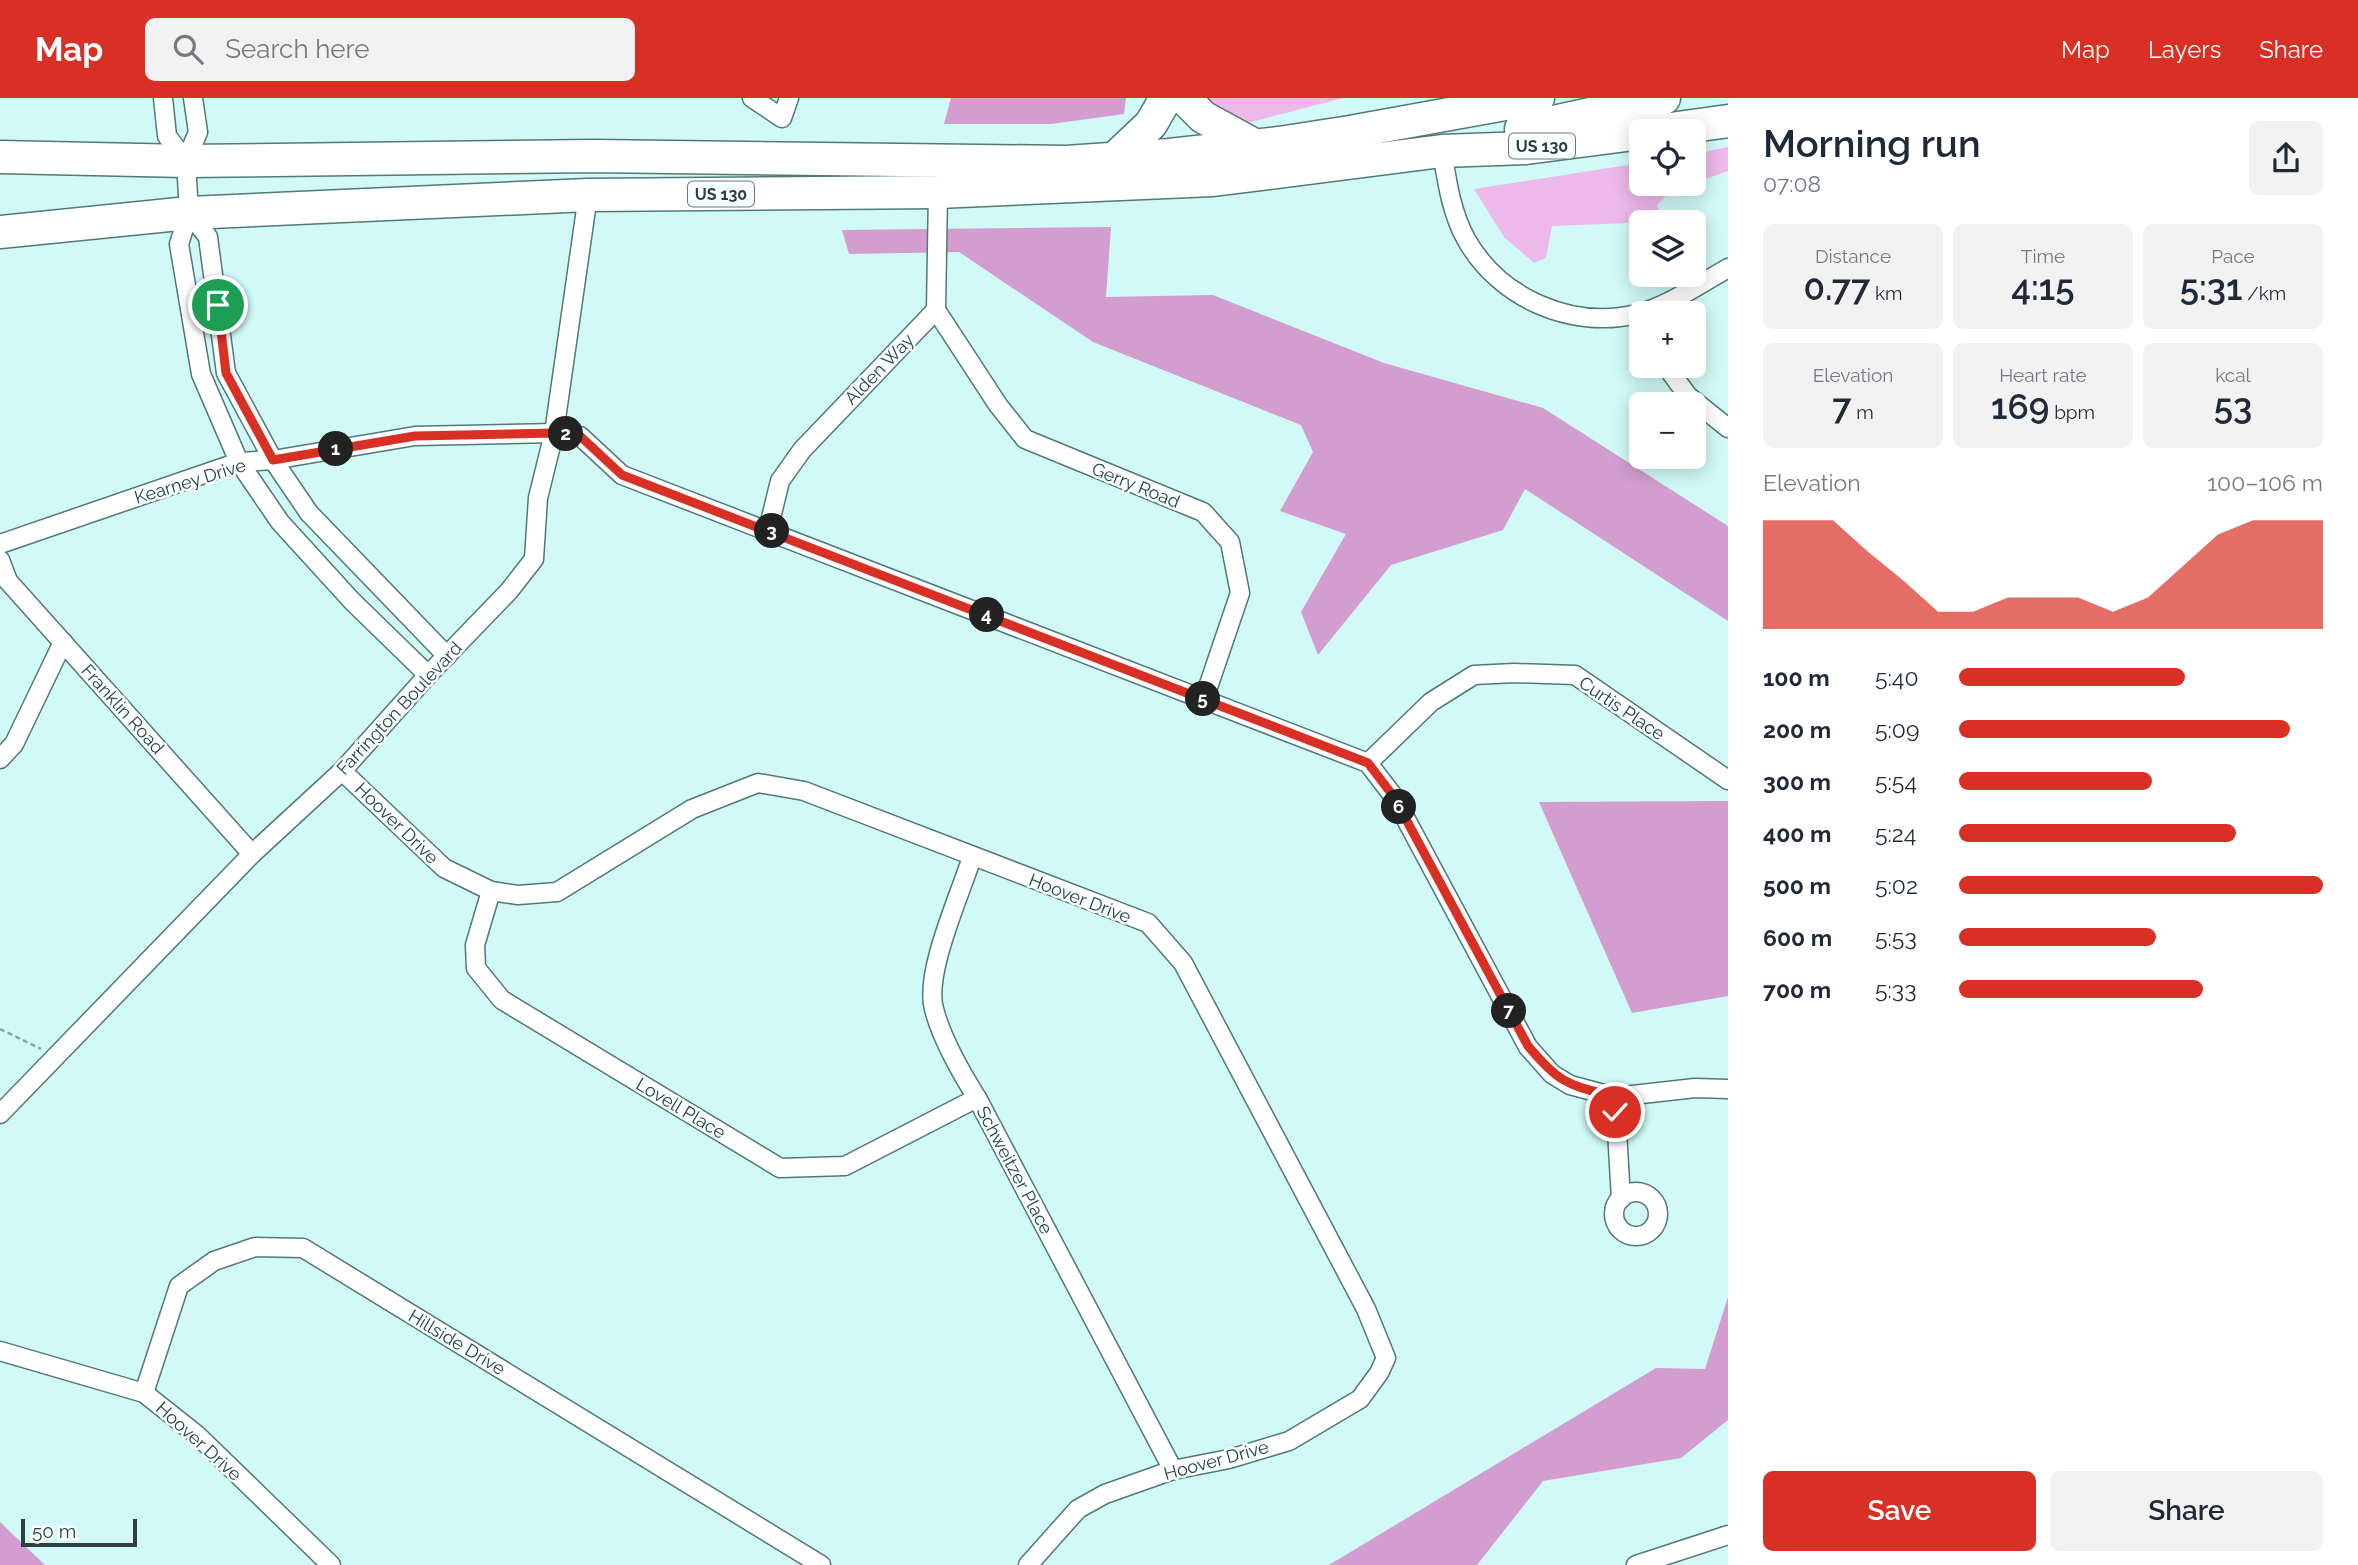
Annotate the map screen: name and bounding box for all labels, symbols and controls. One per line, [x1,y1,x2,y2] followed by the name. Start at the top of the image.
[145,18,635,81] search box
[35,30,103,69] text: Map
[169,30,207,68] icon: search
[225,34,370,64] text: Search here
[2061,35,2110,64] text: Map
[2148,35,2221,64] text: Layers
[2259,35,2323,64] text: Share
[1629,119,1706,469] map controls
[1629,119,1706,196] button: locate
[1763,121,1981,166] text: Morning run
[2249,121,2323,195] button: share
[1509,134,1575,158] road number: US 130
[1763,170,1821,197] text: 07:08
[688,181,754,206] road number: US 130
[1629,210,1706,287] button: layers
[1815,245,1891,267] text: Distance
[2021,245,2065,267] text: Time
[2211,245,2255,267] text: Pace
[1803,267,1870,308] text: 0.77
[2011,267,2075,308] text: 4:15
[2180,267,2242,308] text: 5:31
[188,275,248,335] pin
[1870,282,1903,304] text: km
[2242,282,2286,304] text: /km
[199,286,237,324] icon: arrive
[1629,301,1706,378] button: +
[840,329,918,409] street label: Alden Way
[1813,364,1893,386] text: Elevation
[1999,364,2087,386] text: Heart rate
[2215,364,2251,386] text: kcal
[1832,386,1851,427] text: 7
[1991,386,2049,427] text: 169
[2214,386,2252,427] text: 53
[1629,392,1706,469] button: −
[1851,401,1874,423] text: m
[2049,401,2095,423] text: bpm
[548,416,584,452] pin: 2
[560,422,571,444] text: 2
[318,432,354,466] pin: 1
[331,437,340,459] text: 1
[132,454,249,508] street label: Kearney Drive
[1089,458,1183,512] street label: Gerry Road
[1763,469,1861,496] text: Elevation
[2207,469,2323,496] text: 100–106 m
[754,514,790,548] pin: 3
[766,519,777,541] text: 3
[970,598,1004,632] pin: 4
[981,603,992,625] text: 4
[332,637,466,779] street label: Farrington Boulevard
[77,660,169,758] street label: Franklin Road
[1763,664,1830,691] text: 100 m
[1875,664,1919,691] text: 5:40
[1575,672,1669,745] street label: Curtis Place
[1186,682,1220,716] pin: 5
[1197,687,1208,709] text: 5
[1763,716,1831,743] text: 200 m
[1875,716,1919,743] text: 5:09
[1763,768,1831,795] text: 300 m
[1875,768,1917,795] text: 5:54
[351,778,443,868] street label: Hoover Drive
[1382,790,1416,824] pin: 6
[1393,795,1404,817] text: 6
[1763,820,1831,847] text: 400 m
[1875,820,1916,847] text: 5:24
[1026,869,1134,927] street label: Hoover Drive
[1763,872,1831,899] text: 500 m
[1875,872,1918,899] text: 5:02
[1763,924,1832,951] text: 600 m
[1875,924,1917,951] text: 5:53
[1763,976,1831,1003] text: 700 m
[1875,976,1916,1003] text: 5:33
[1492,993,1526,1028] pin: 7
[1503,999,1514,1021] text: 7
[632,1073,730,1143] street label: Lovell Place
[1585,1082,1645,1142] pin
[1596,1093,1634,1131] icon: check
[972,1102,1058,1238] street label: Schweitzer Place
[405,1305,509,1379] street label: Hillside Drive
[152,1397,246,1485] street label: Hoover Drive
[1161,1436,1271,1484] street label: Hoover Drive
[1763,1471,2036,1551] button: Save
[2050,1471,2323,1551] button: Share
[21,1516,136,1548] scale bar
[32,1520,76,1542] text: 50 m

